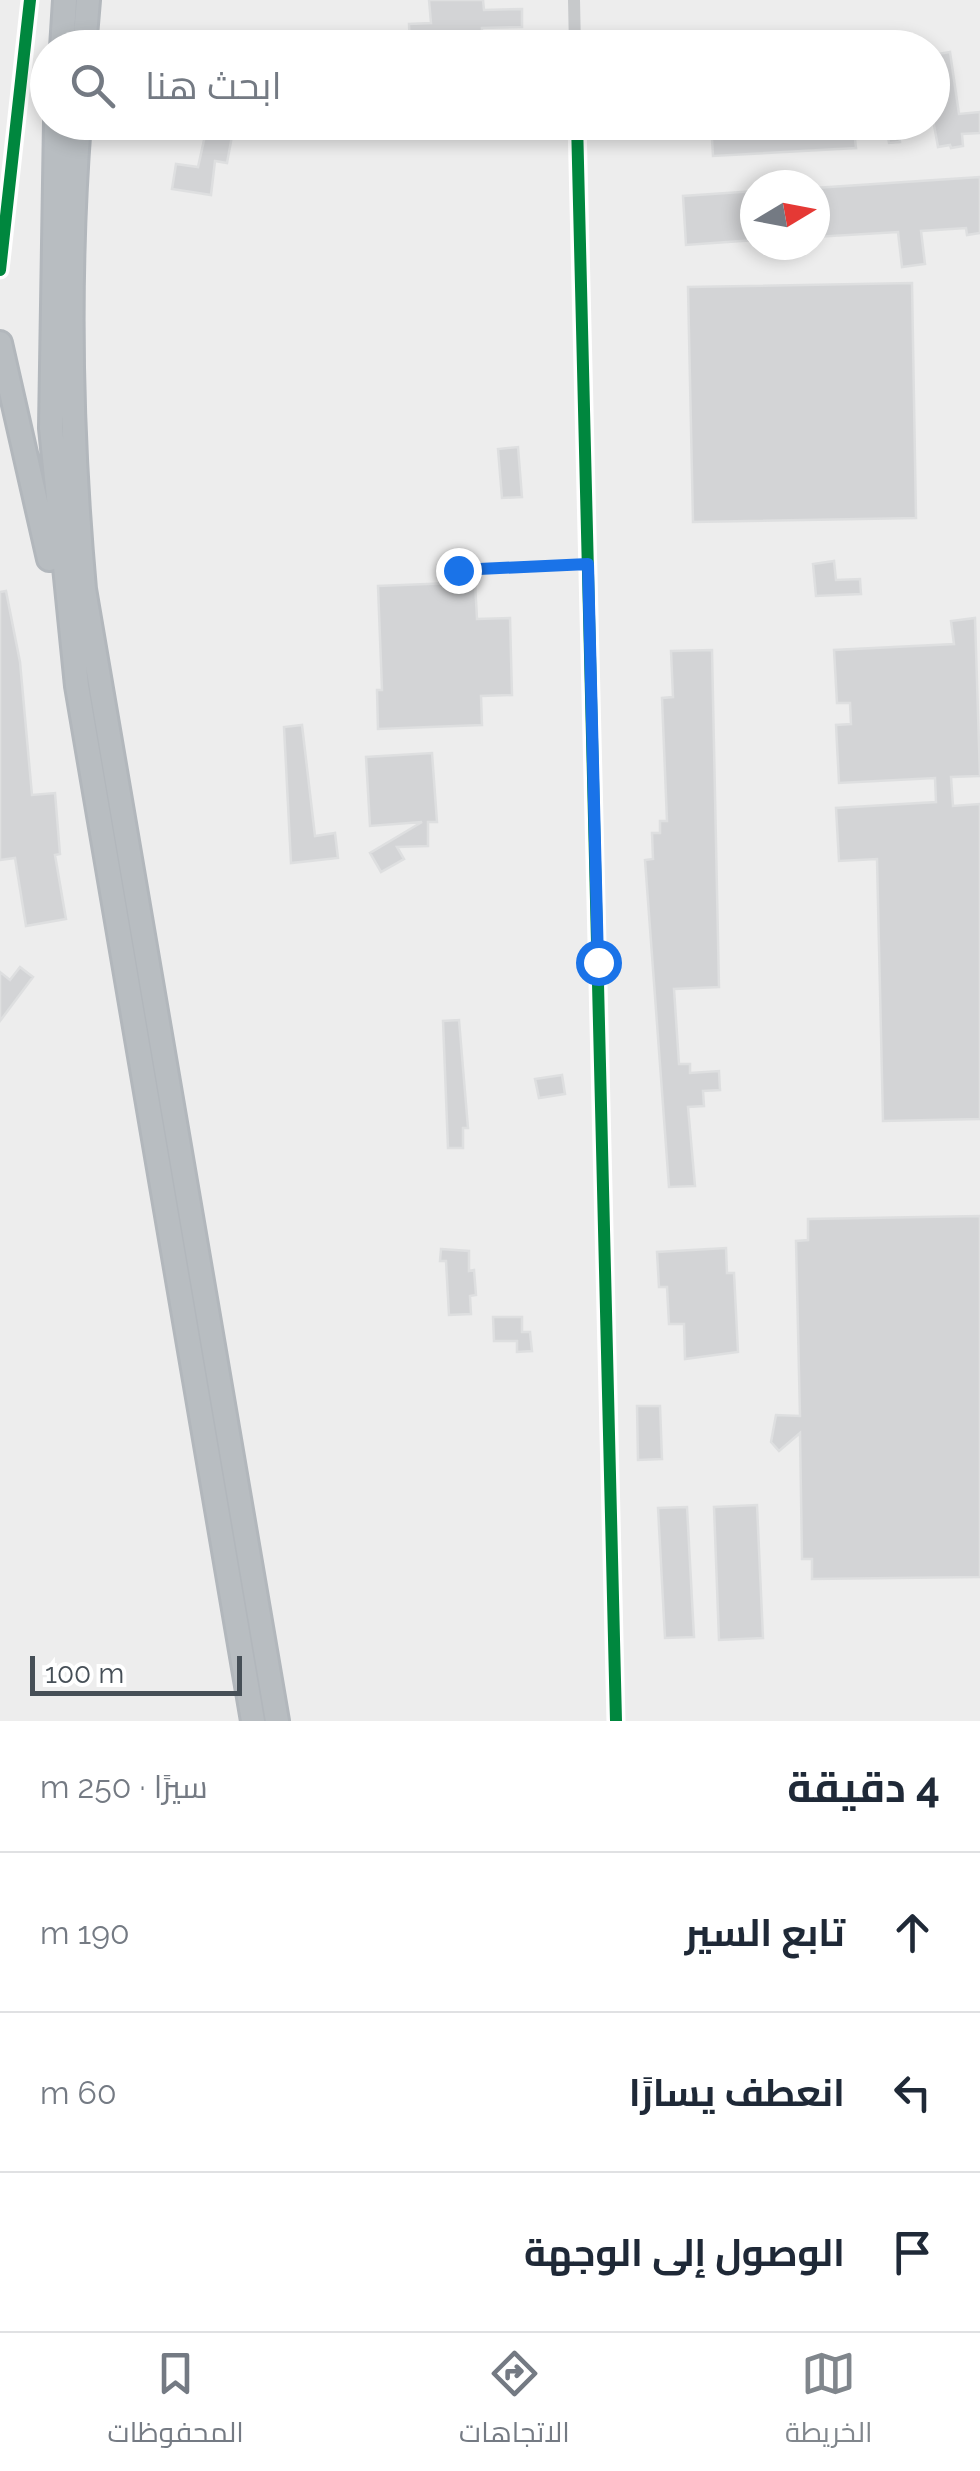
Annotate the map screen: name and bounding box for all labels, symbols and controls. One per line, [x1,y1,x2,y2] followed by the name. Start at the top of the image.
[30,30,950,140] search box
[65,58,120,113] icon: search
[145,63,282,108] text: ابحث هنا
[740,170,830,260] north arrow
[436,548,482,594] route end
[576,940,622,986] route start
[30,1651,242,1696] scale bar
[45,1657,124,1690] text: 100 m
[787,1763,940,1812] text: 4 دقيقة
[40,1768,208,1805] text: سيرًا · 250 m
[885,1905,940,1960] icon: ahead
[685,1910,845,1955] text: تابع السير
[40,1914,130,1951] text: 190 m
[885,2065,940,2120] icon: left
[629,2070,845,2115] text: انعطف يسارًا
[40,2074,116,2111] text: 60 m
[885,2225,940,2280] icon: arrive
[524,2230,845,2275] text: الوصول إلى الوجهة
[108,2346,244,2458] tab: المحفوظات
[459,2346,570,2458] tab: الاتجاهات
[785,2346,872,2458] tab: الخريطة

